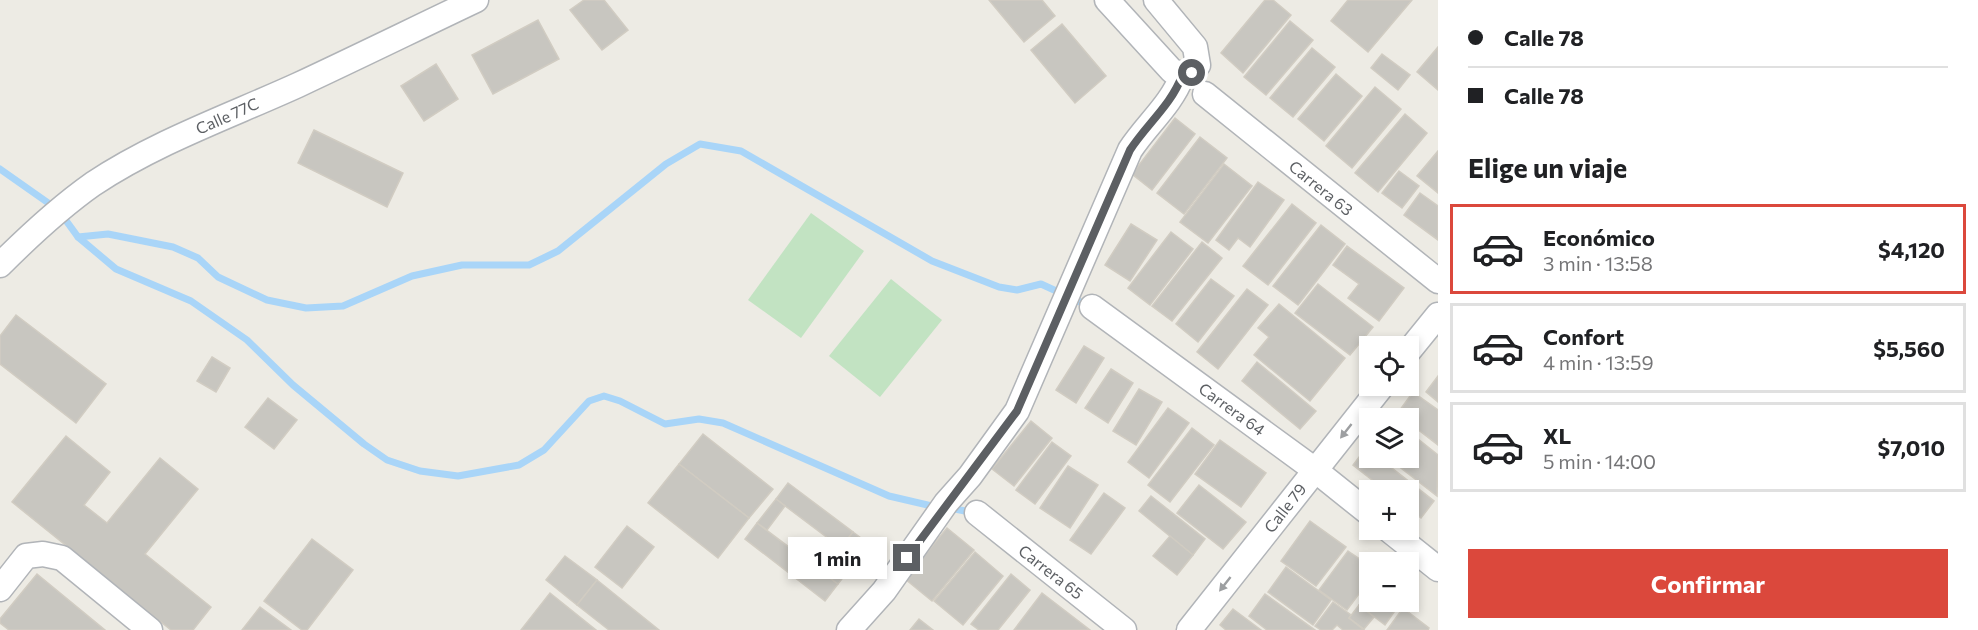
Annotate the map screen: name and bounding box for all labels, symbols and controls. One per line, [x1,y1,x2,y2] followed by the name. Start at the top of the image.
[1504,24,1584,51] text: Calle 78
[1178,59,1205,86] route start
[1504,82,1584,109] text: Calle 78
[192,93,261,138] street label: Calle 77C
[1468,151,1627,184] text: Elige un viaje
[1286,156,1357,219] street label: Carrera 63
[1471,222,1525,276] icon: car
[1543,224,1655,251] text: Económico
[1878,236,1945,263] text: $4,120
[1543,251,1653,275] text: 3 min · 13:58
[1471,321,1525,375] icon: car
[1543,323,1624,350] text: Confort
[1873,335,1945,362] text: $5,560
[1359,336,1419,612] map controls
[1359,336,1419,396] button: locate
[1543,350,1654,374] text: 4 min · 13:59
[1195,378,1269,439] street label: Carrera 64
[1359,408,1419,468] button: layers
[1471,420,1525,474] icon: car
[1543,422,1571,449] text: XL
[1340,424,1352,439] one-way arrow
[1878,434,1945,461] text: $7,010
[1543,449,1656,473] text: 5 min · 14:00
[1260,479,1310,536] street label: Calle 79
[1359,480,1419,540] button: +
[787,537,886,579] callout: 1 min
[1015,540,1087,603] street label: Carrera 65
[893,544,920,571] route end
[814,546,861,570] text: 1 min
[1468,549,1948,618] button: Confirmar
[1359,552,1419,612] button: −
[1219,577,1231,592] one-way arrow

